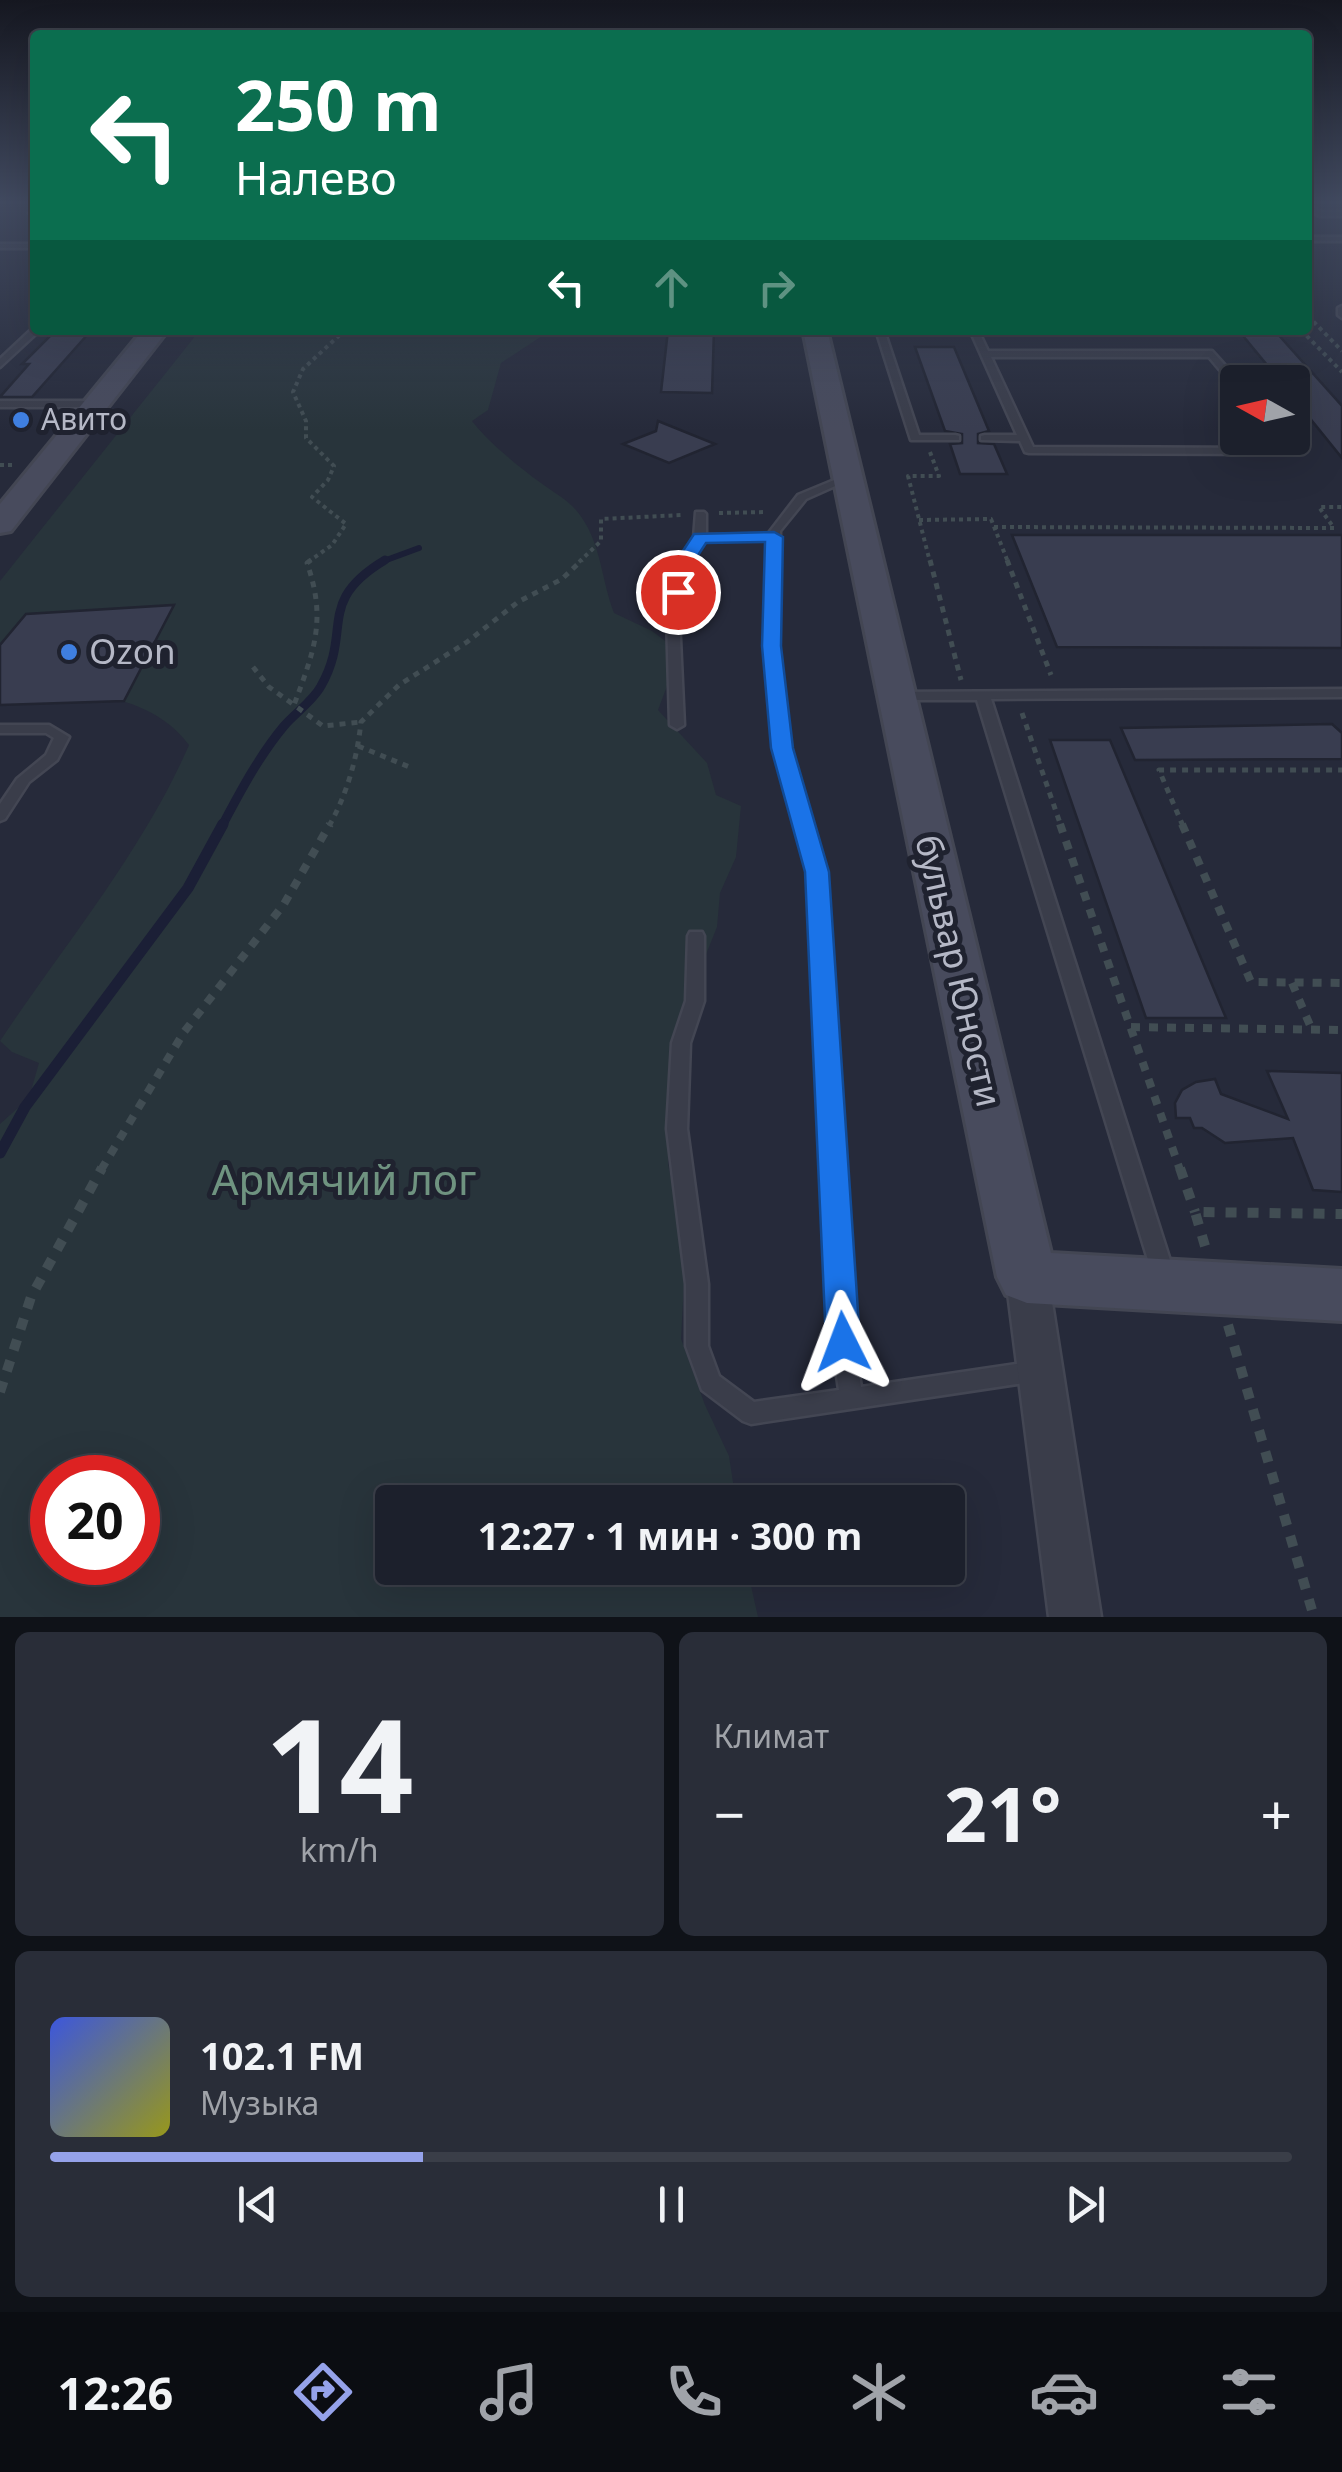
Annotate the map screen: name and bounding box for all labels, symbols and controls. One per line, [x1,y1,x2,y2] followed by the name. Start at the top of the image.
[235,56,442,152] text: 250 m
[70,70,200,200] icon: left
[235,147,397,208] text: Налево
[539,260,594,315] icon: left
[644,260,699,315] icon: ahead
[749,260,804,315] icon: right
[1220,365,1310,455] north arrow
[1220,365,1310,455] map controls
[41,398,127,439] place label: Авито
[10,409,32,431] marker: Авито
[636,550,721,635] pin
[651,565,706,620] icon: arrive
[89,627,176,674] place label: Ozon
[58,641,80,663] marker: Ozon
[905,830,1014,1111] street label: бульвар Юности
[212,1150,476,1207] park label: Армячий лог
[791,1290,895,1394] position arrow
[30,1455,160,1585] speed limit sign: 20
[478,1509,862,1561] text: 12:27 · 1 мин · 300 m
[265,1674,414,1851] text: 14
[714,1714,829,1757] text: Климат
[944,1762,1062,1864] text: 21°
[714,1776,745,1851] text: −
[1261,1776,1292,1851] text: +
[300,1828,379,1871] text: km/h
[200,2029,364,2081] text: 102.1 FM
[200,2081,319,2124] text: Музыка
[230,2177,285,2232] icon: previous
[644,2177,699,2232] icon: pause
[1058,2177,1113,2232] icon: next
[288,2357,358,2427] icon: directions
[474,2357,544,2427] icon: music
[659,2357,729,2427] icon: phone
[844,2357,914,2427] icon: climate
[1029,2357,1099,2427] icon: car
[1214,2357,1284,2427] icon: filters
[58,2362,173,2423] text: 12:26

